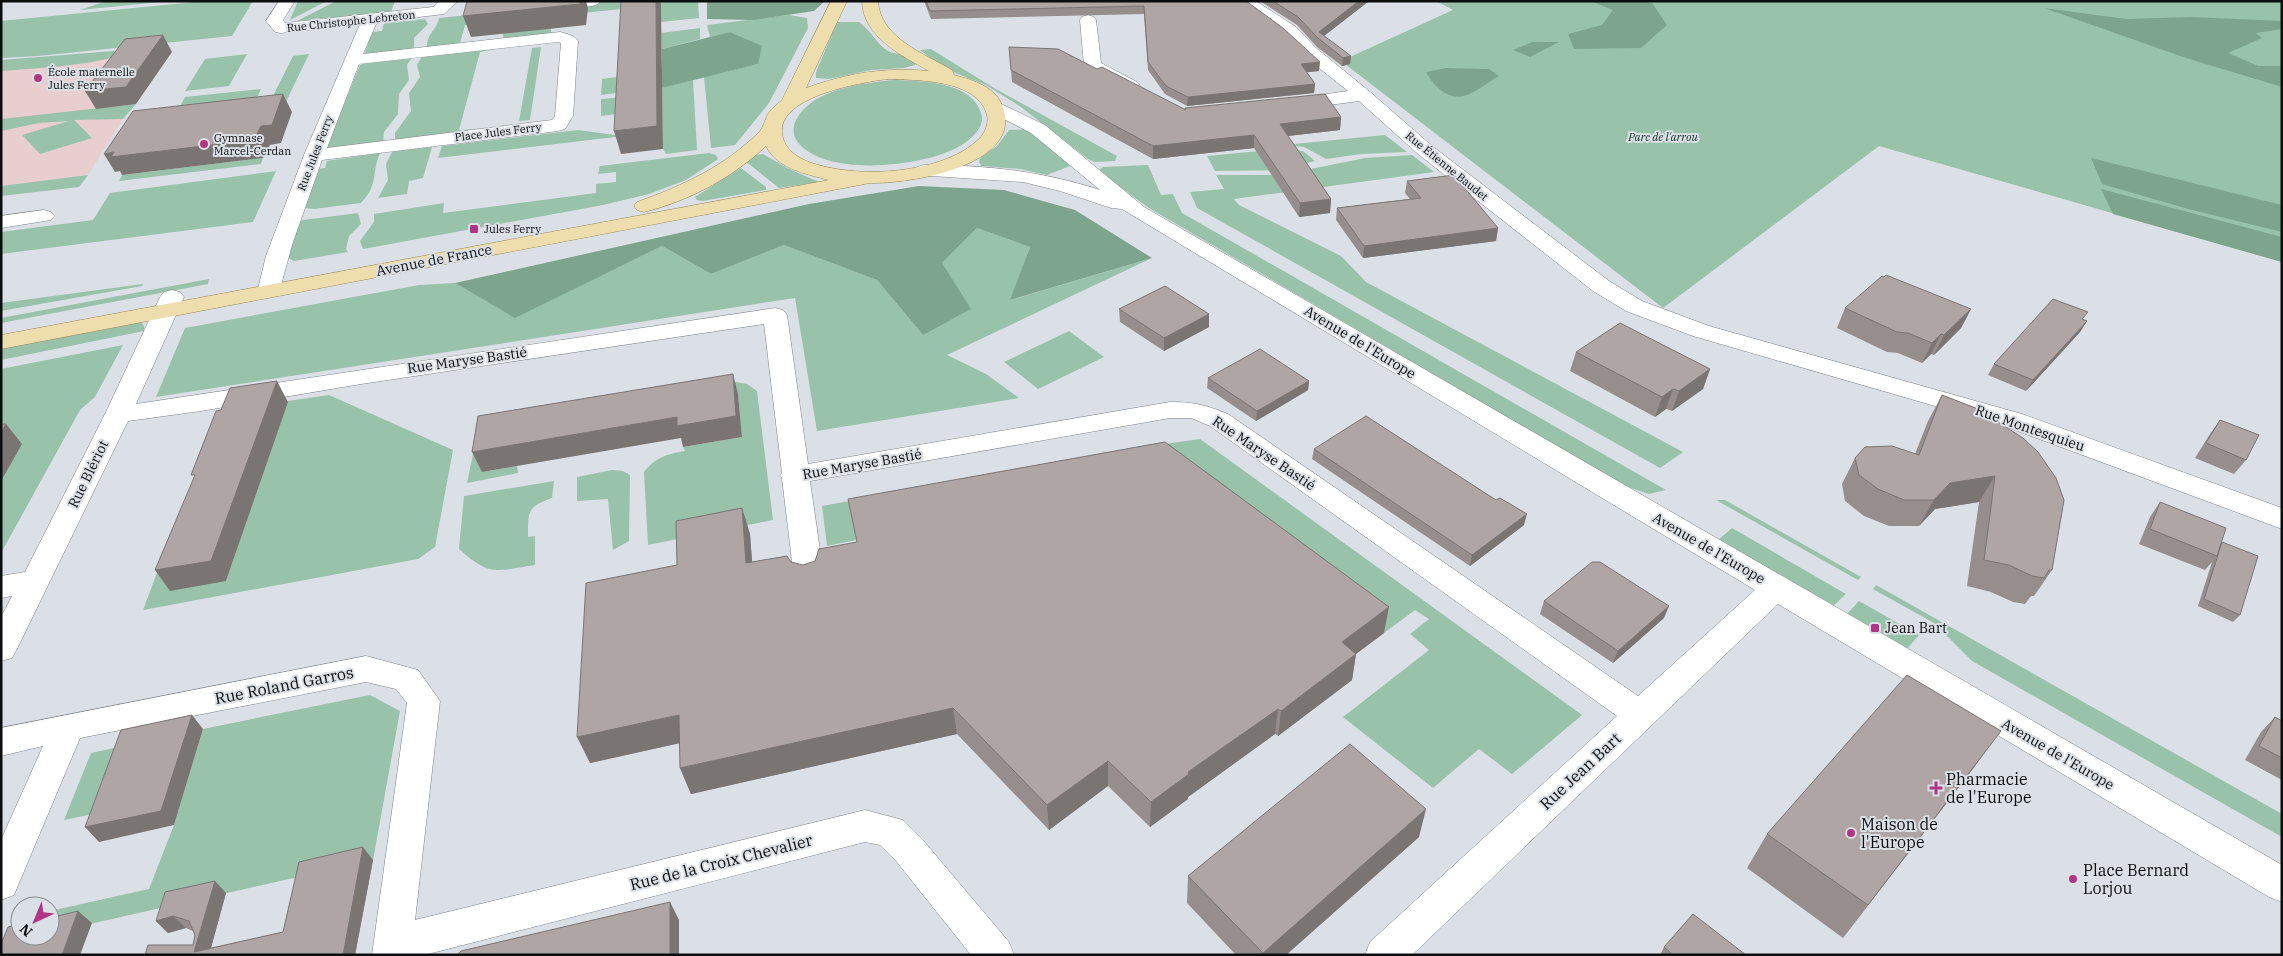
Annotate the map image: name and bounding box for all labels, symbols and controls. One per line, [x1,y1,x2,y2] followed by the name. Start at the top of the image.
[286,7,416,35] street label: Rue Christophe Lebreton
[48,65,135,92] place label: École maternelle Jules Ferry
[32,72,44,84] marker: École maternelle Jules Ferry
[294,113,336,193] street label: Rue Jules Ferry
[454,120,542,144] street label: Place Jules Ferry
[1403,128,1491,204] street label: Rue Étienne Baudet
[1627,130,1698,144] park label: Parc de l'arrou
[214,131,291,158] place label: Gymnase Marcel-Cerdan
[198,138,210,150] marker: Gymnase Marcel-Cerdan
[484,222,541,236] place label: Jules Ferry
[468,223,480,235] marker: Jules Ferry
[375,240,493,280] street label: Avenue de France
[1301,302,1419,382] street label: Avenue de l'Europe
[406,343,528,377] street label: Rue Maryse Bastié
[1973,401,2087,455] street label: Rue Montesquieu
[1209,412,1319,494] street label: Rue Maryse Bastié
[64,437,112,511] street label: Rue Blériot
[801,445,923,483] street label: Rue Maryse Bastié
[1649,508,1769,588] street label: Avenue de l'Europe
[1885,619,1947,637] place label: Jean Bart
[1869,622,1881,634] marker: Jean Bart
[213,662,355,708] street label: Rue Roland Garros
[1998,714,2118,794] street label: Avenue de l'Europe
[1535,728,1625,814] street label: Rue Jean Bart
[1946,769,2032,807] place label: Pharmacie de l'Europe
[1930,782,1942,794] marker: Pharmacie de l'Europe
[1861,814,1938,852] place label: Maison de l'Europe
[1845,827,1857,839] marker: Maison de l'Europe
[628,830,814,894] street label: Rue de la Croix Chevalier
[2083,860,2189,898] place label: Place Bernard Lorjou
[2067,873,2079,885] marker: Place Bernard Lorjou
[10,896,60,946] north arrow
[16,920,36,941] text: N

